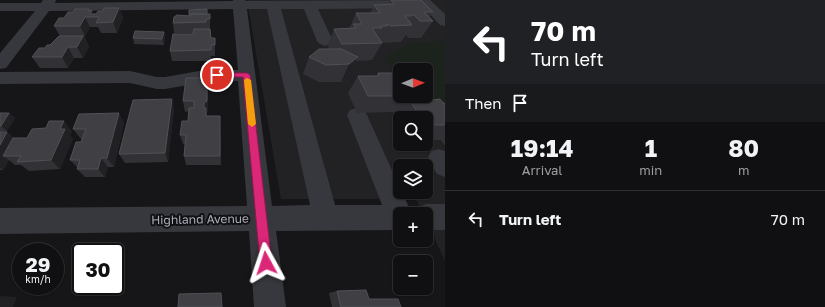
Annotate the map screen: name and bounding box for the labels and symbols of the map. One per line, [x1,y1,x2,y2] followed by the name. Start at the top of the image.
[200,58,234,92] pin
[393,63,433,103] north arrow
[151,211,249,227] street label: Highland Avenue
[245,242,287,284] position arrow
[72,243,124,295] speed limit sign: 30

